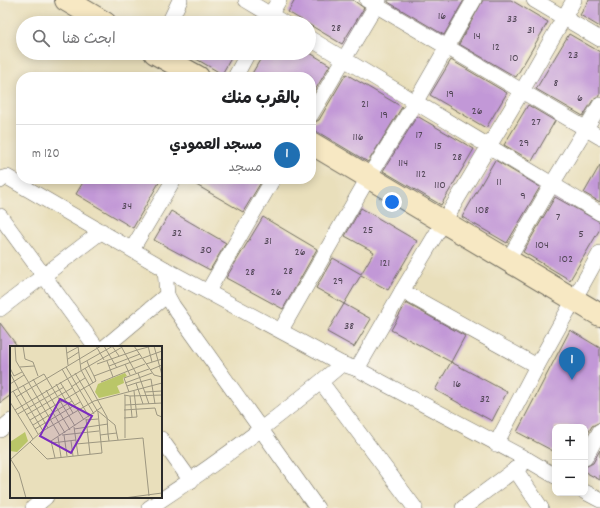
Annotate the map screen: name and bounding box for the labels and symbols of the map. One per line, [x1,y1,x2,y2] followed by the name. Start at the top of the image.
[438,8,446,25] house number: 16
[507,11,517,28] house number: 33
[331,20,341,37] house number: 28
[527,22,535,39] house number: 31
[473,28,481,45] house number: 14
[492,39,500,56] house number: 12
[568,47,578,64] house number: 23
[509,50,519,67] house number: 10
[554,75,559,92] house number: 8
[446,86,454,103] house number: 19
[577,90,583,107] house number: 6
[361,96,369,113] house number: 21
[471,103,483,120] house number: 26
[380,107,388,124] house number: 19
[531,114,541,131] house number: 27
[415,127,423,144] house number: 17
[352,129,364,146] house number: 116
[519,135,529,152] house number: 29
[434,138,442,155] house number: 15
[452,149,462,166] house number: 28
[398,155,408,172] house number: 114
[416,166,426,183] house number: 112
[496,174,502,191] house number: 11
[434,177,446,194] house number: 110
[520,188,526,205] house number: 9
[382,192,402,212] your location
[122,198,132,215] house number: 34
[475,202,489,219] house number: 108
[556,209,561,226] house number: 7
[363,222,373,239] house number: 25
[172,225,182,242] house number: 32
[578,226,584,243] house number: 5
[264,233,272,250] house number: 31
[535,237,549,254] house number: 104
[200,242,212,259] house number: 30
[294,244,306,261] house number: 26
[559,251,573,268] house number: 102
[380,255,390,272] house number: 121
[283,263,293,280] house number: 28
[245,264,255,281] house number: 28
[333,273,343,290] house number: 29
[270,284,282,301] house number: 26
[344,318,354,335] house number: 38
[10,346,162,498] inset map
[559,347,585,380] pin: 1
[453,376,461,393] house number: 16
[480,391,490,408] house number: 32

